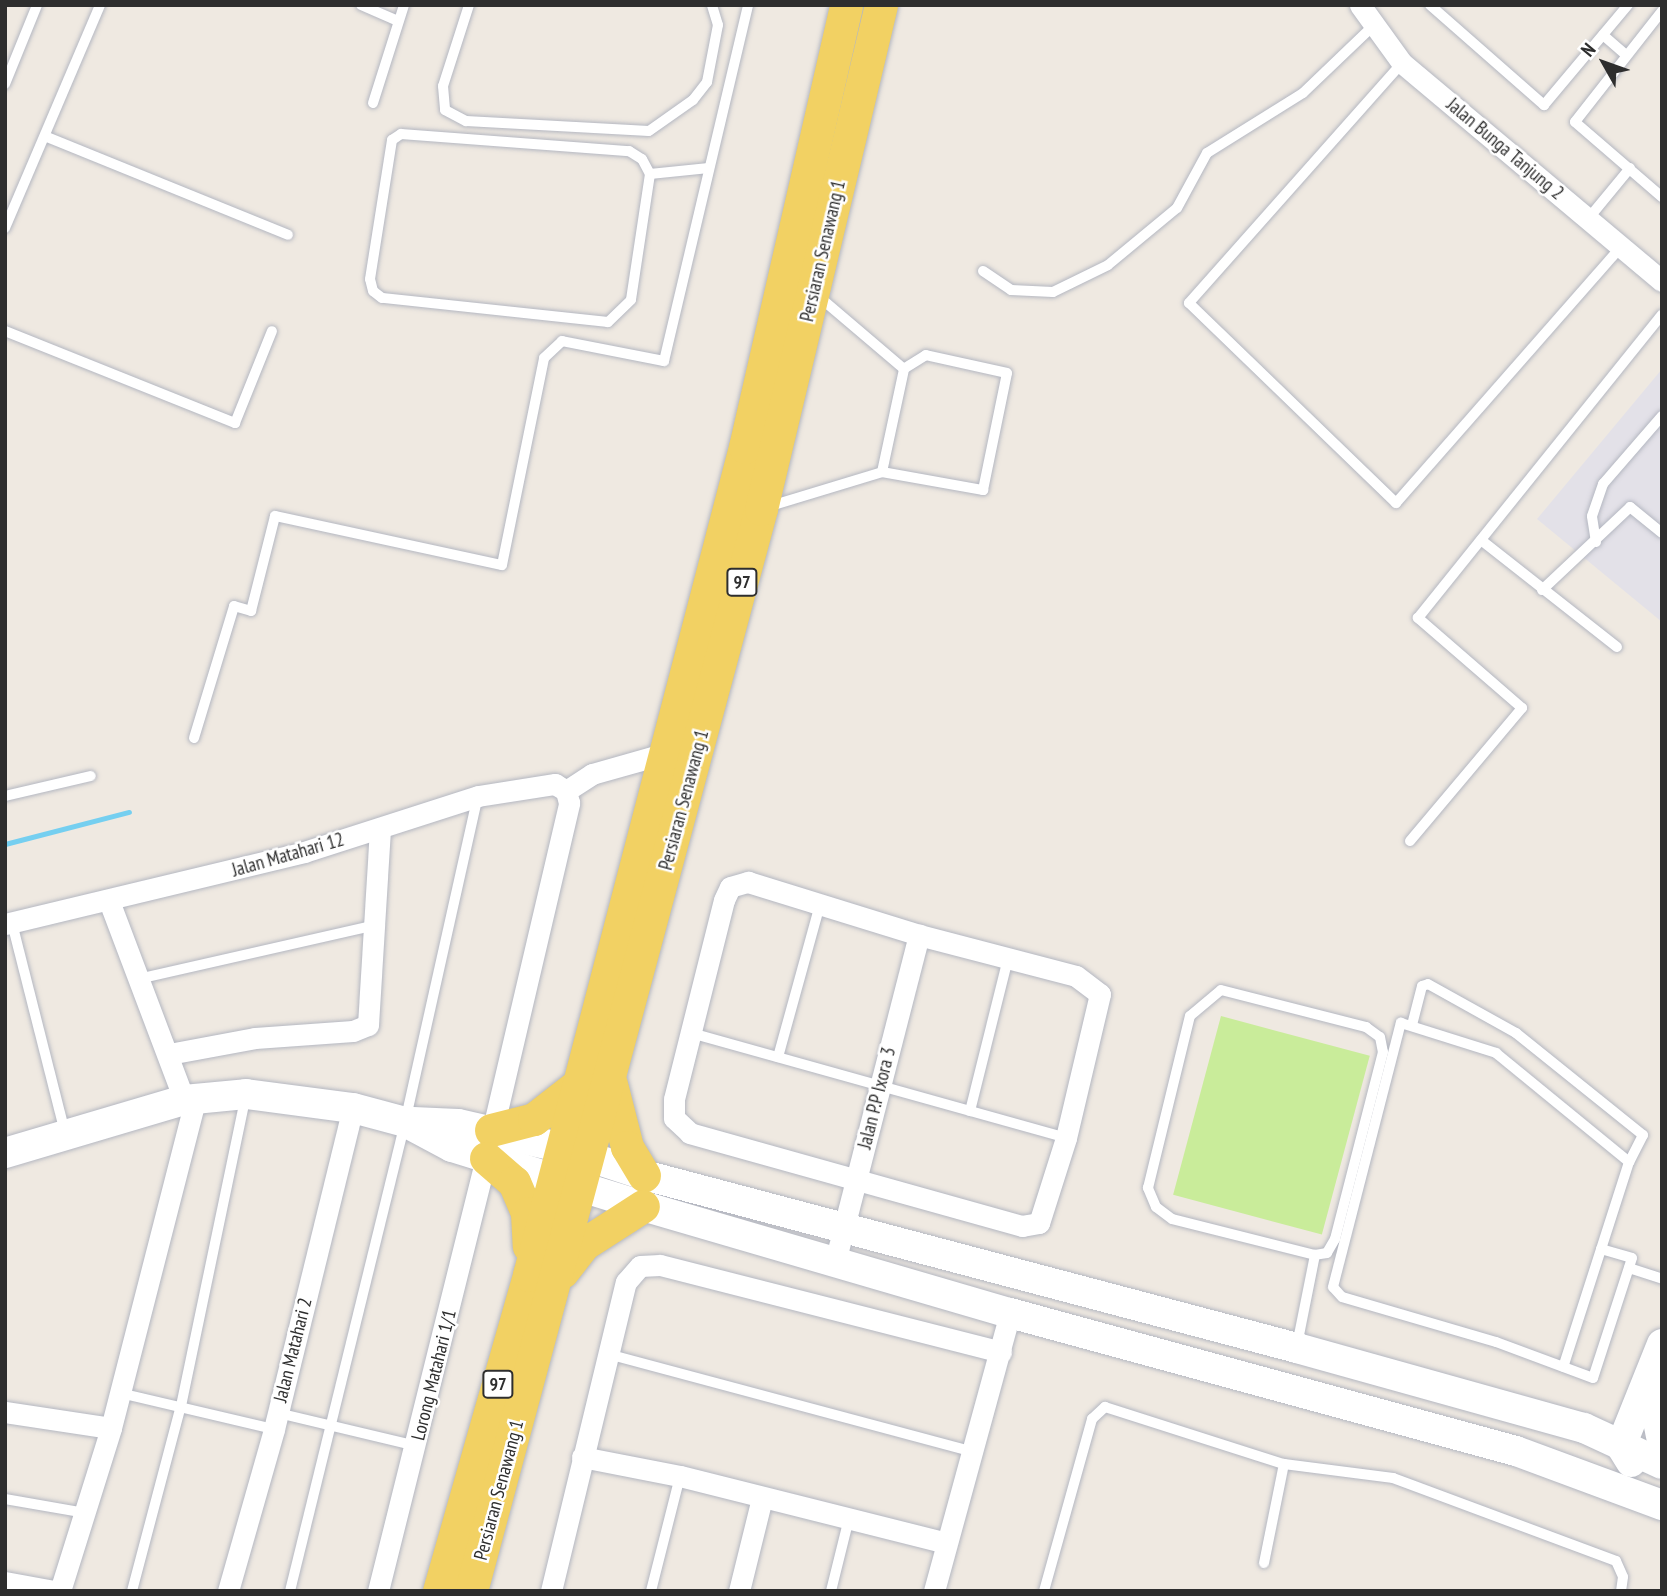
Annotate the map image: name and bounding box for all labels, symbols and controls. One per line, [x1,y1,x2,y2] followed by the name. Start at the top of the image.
[1569,28,1639,98] north arrow
[1575,38,1600,61] text: N
[1442,93,1568,205] street label: Jalan Bunga Tanjung 2
[796,178,850,324] street label: Persiaran Senawang 1
[726,568,758,596] road number: 97
[654,727,714,873] street label: Persiaran Senawang 1
[229,828,347,882] street label: Jalan Matahari 12
[853,1044,901,1152] street label: Jalan P.P Ixora 3
[269,1295,317,1405] street label: Jalan Matahari 2
[407,1307,461,1443] street label: Lorong Matahari 1/1
[482,1370,514,1399] road number: 97
[469,1417,529,1563] street label: Persiaran Senawang 1

